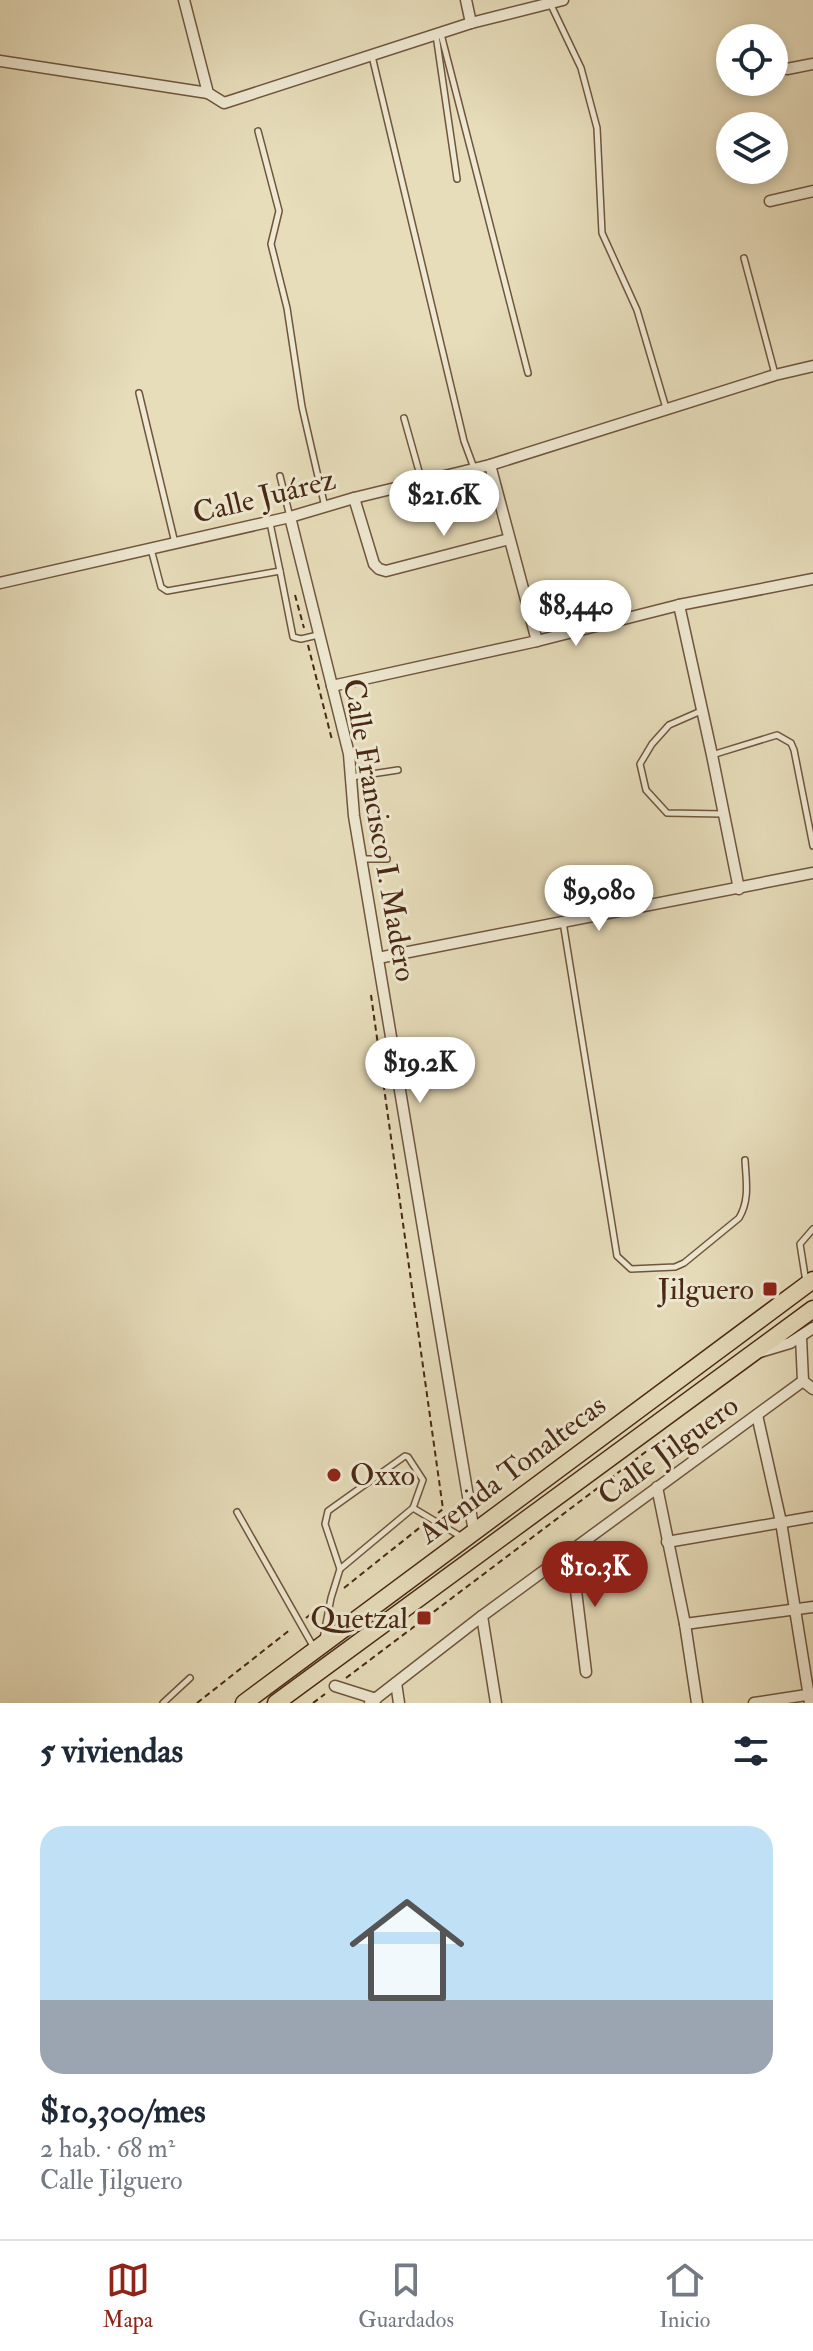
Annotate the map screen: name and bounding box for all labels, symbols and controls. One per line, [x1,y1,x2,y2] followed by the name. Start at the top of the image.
[716,24,788,184] map controls
[716,24,788,96] button: locate
[716,112,788,184] button: layers
[189,461,339,532] street label: Calle Juárez
[379,470,509,538] pin: $21.6K
[407,480,481,512] text: $21.6K
[511,580,641,648] pin: $8,440
[538,590,614,622] text: $8,440
[335,676,424,984] street label: Calle Francisco I. Madero
[534,865,664,933] pin: $9,080
[562,875,636,907] text: $9,080
[355,1037,485,1105] pin: $19.2K
[383,1047,457,1079] text: $19.2K
[657,1271,754,1308] place label: Jilguero
[761,1280,779,1298] marker: Jilguero
[410,1387,613,1553] street label: Avenida Tonaltecas
[591,1387,746,1514] street label: Calle Jilguero
[350,1457,415,1494] place label: Oxxo
[325,1466,343,1484] marker: Oxxo
[530,1541,660,1609] pin: $10.3K
[560,1551,630,1583] text: $10.3K
[310,1600,408,1637] place label: Quetzal
[415,1609,433,1627] marker: Quetzal
[729,1729,773,1773] icon: filters
[40,1730,183,1773] text: 5 viviendas
[335,1878,479,2022] icon: home
[40,2090,206,2133] text: $10,300/mes
[40,2133,175,2165] text: 2 hab. · 68 m²
[40,2165,183,2197] text: Calle Jilguero
[103,2258,153,2334] tab: Mapa
[358,2258,454,2334] tab: Guardados
[659,2258,710,2334] tab: Inicio

